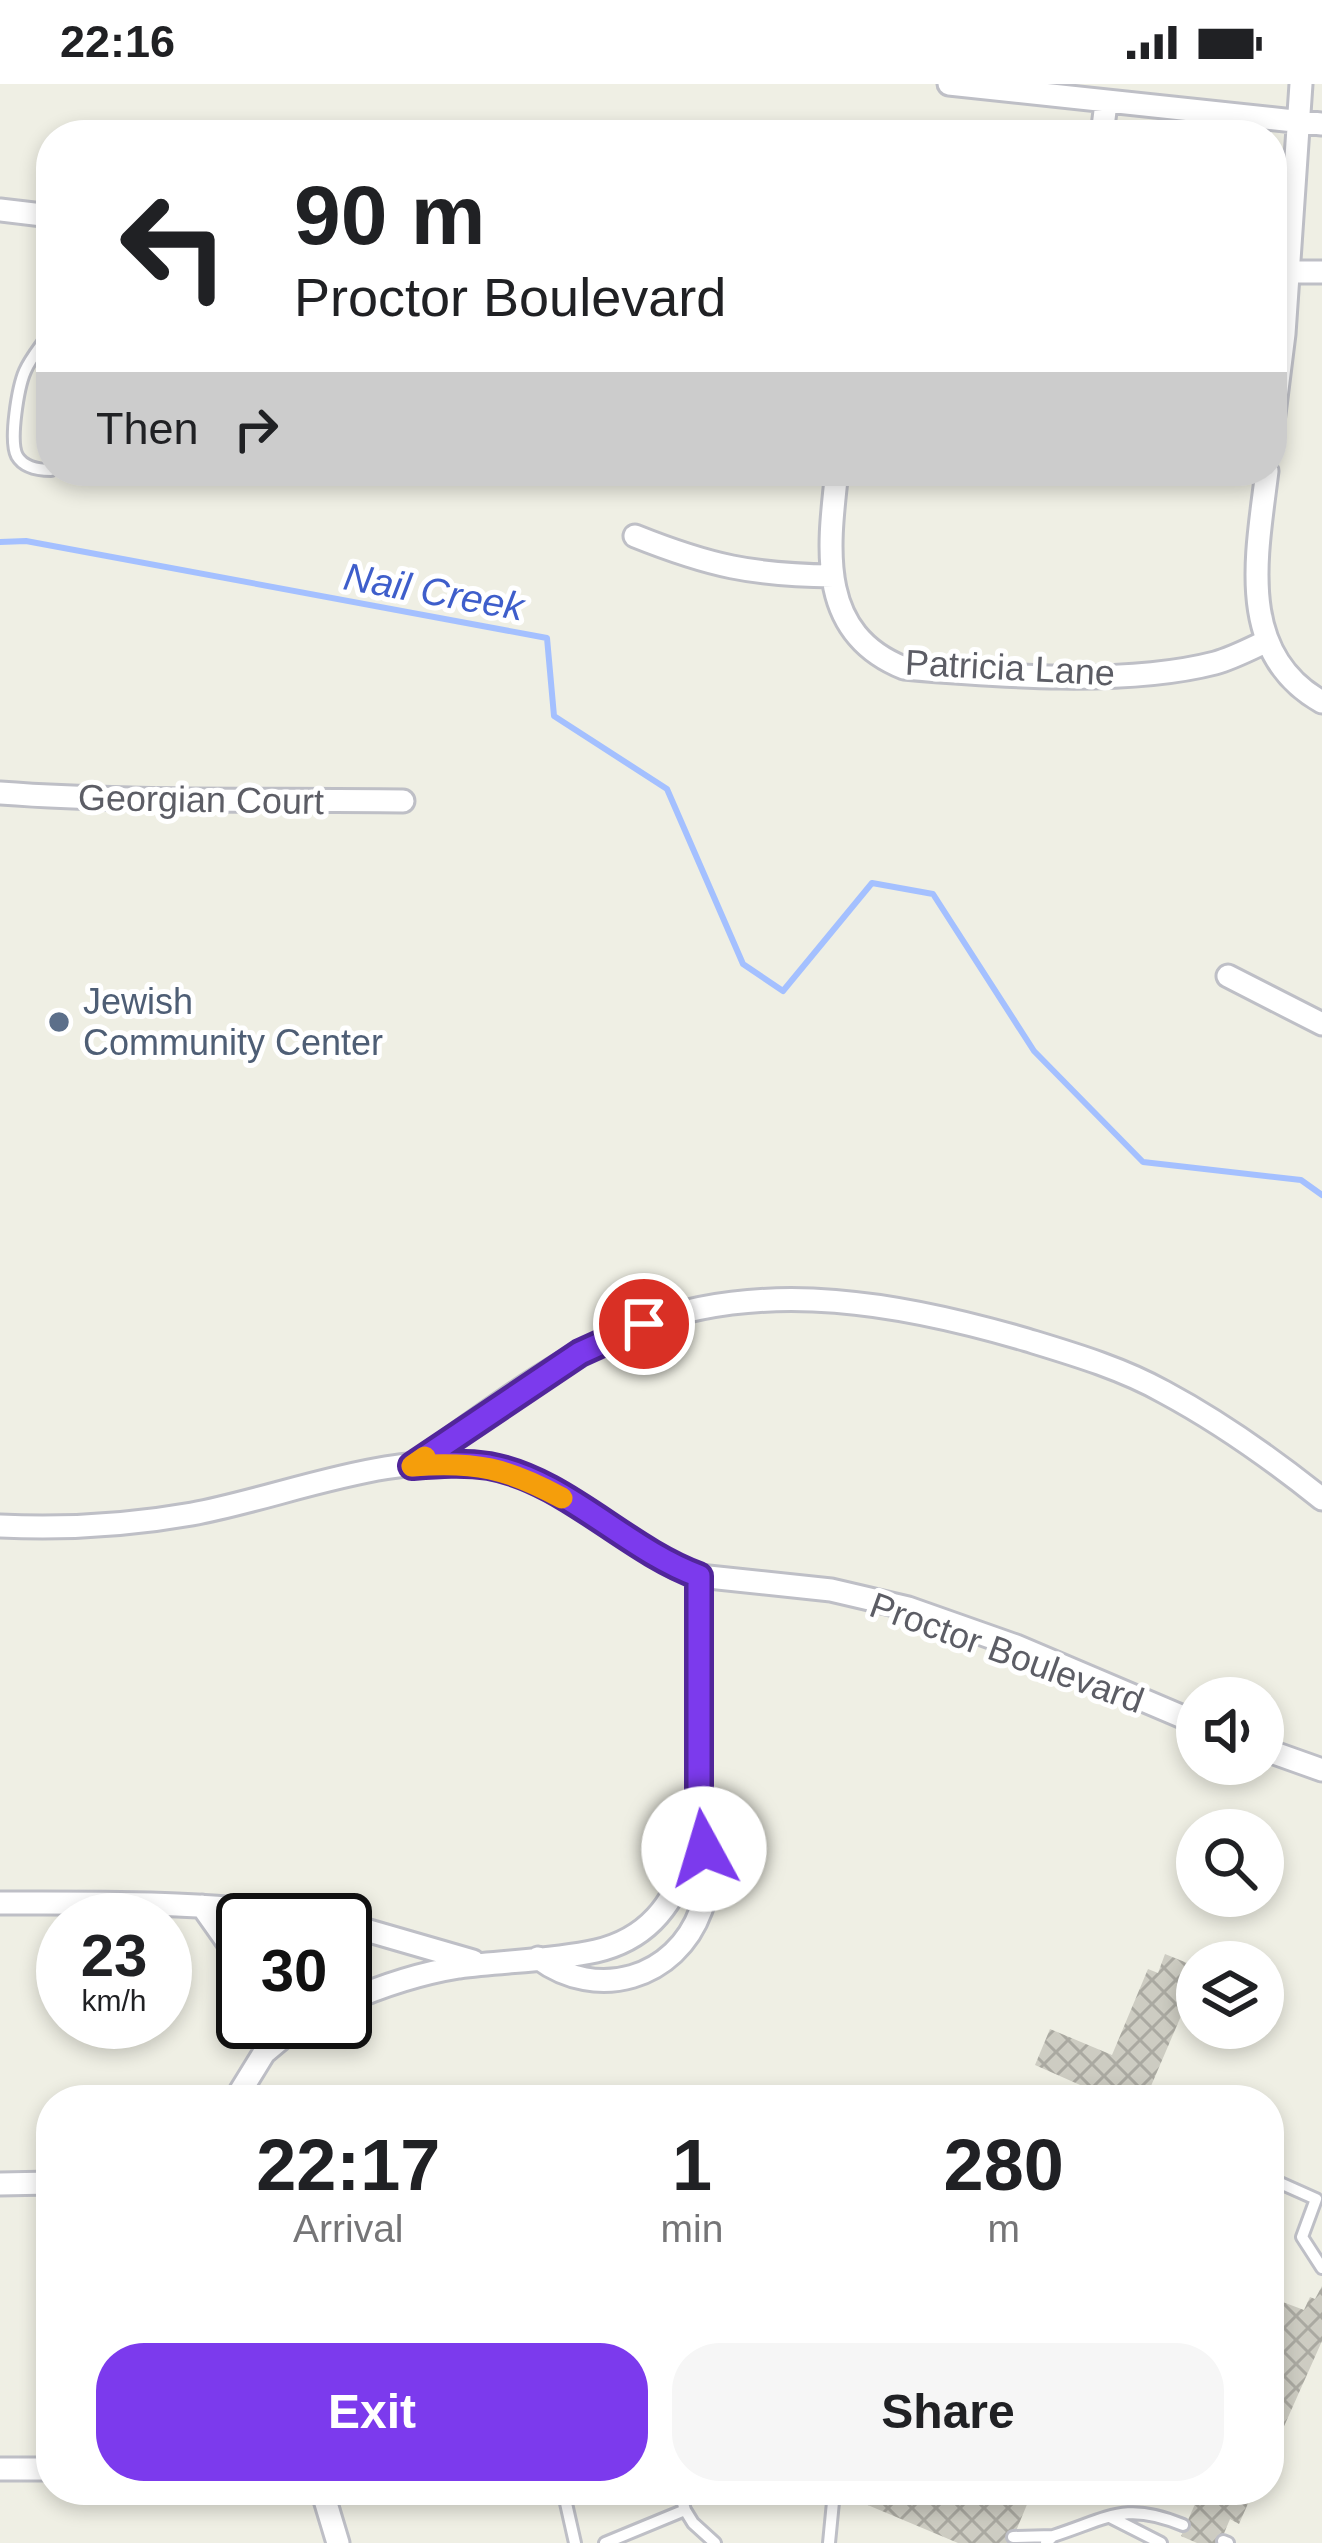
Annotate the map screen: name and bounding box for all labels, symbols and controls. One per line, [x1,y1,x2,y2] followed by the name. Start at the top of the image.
[60,16,175,67] text: 22:16
[96,168,252,324] icon: left
[294,168,485,262] text: 90 m
[294,267,726,327] text: Proctor Boulevard
[223,396,289,462] icon: right
[96,403,199,454] text: Then
[341,555,530,629] water label: Nail Creek
[904,642,1116,693] street label: Patricia Lane
[78,777,324,822] street label: Georgian Court
[83,981,383,1063] place label: Jewish Community Center
[46,1009,72,1035] marker: Jewish Community Center
[593,1273,695,1375] pin
[611,1291,677,1357] icon: arrive
[864,1584,1149,1721] street label: Proctor Boulevard
[1176,1677,1284,2049] map controls
[1176,1677,1284,1785] button: sound
[641,1786,767,1912] position arrow
[1176,1809,1284,1917] button: search
[216,1893,372,2049] speed limit sign: 30
[81,1922,147,1989] text: 23
[1176,1941,1284,2049] button: layers
[81,1984,147,2017] text: km/h
[256,2125,440,2205] text: 22:17
[672,2125,712,2205] text: 1
[944,2125,1064,2205] text: 280
[293,2207,404,2250] text: Arrival
[661,2207,723,2250] text: min
[987,2207,1020,2250] text: m
[96,2343,648,2481] button: Exit
[672,2343,1224,2481] button: Share

